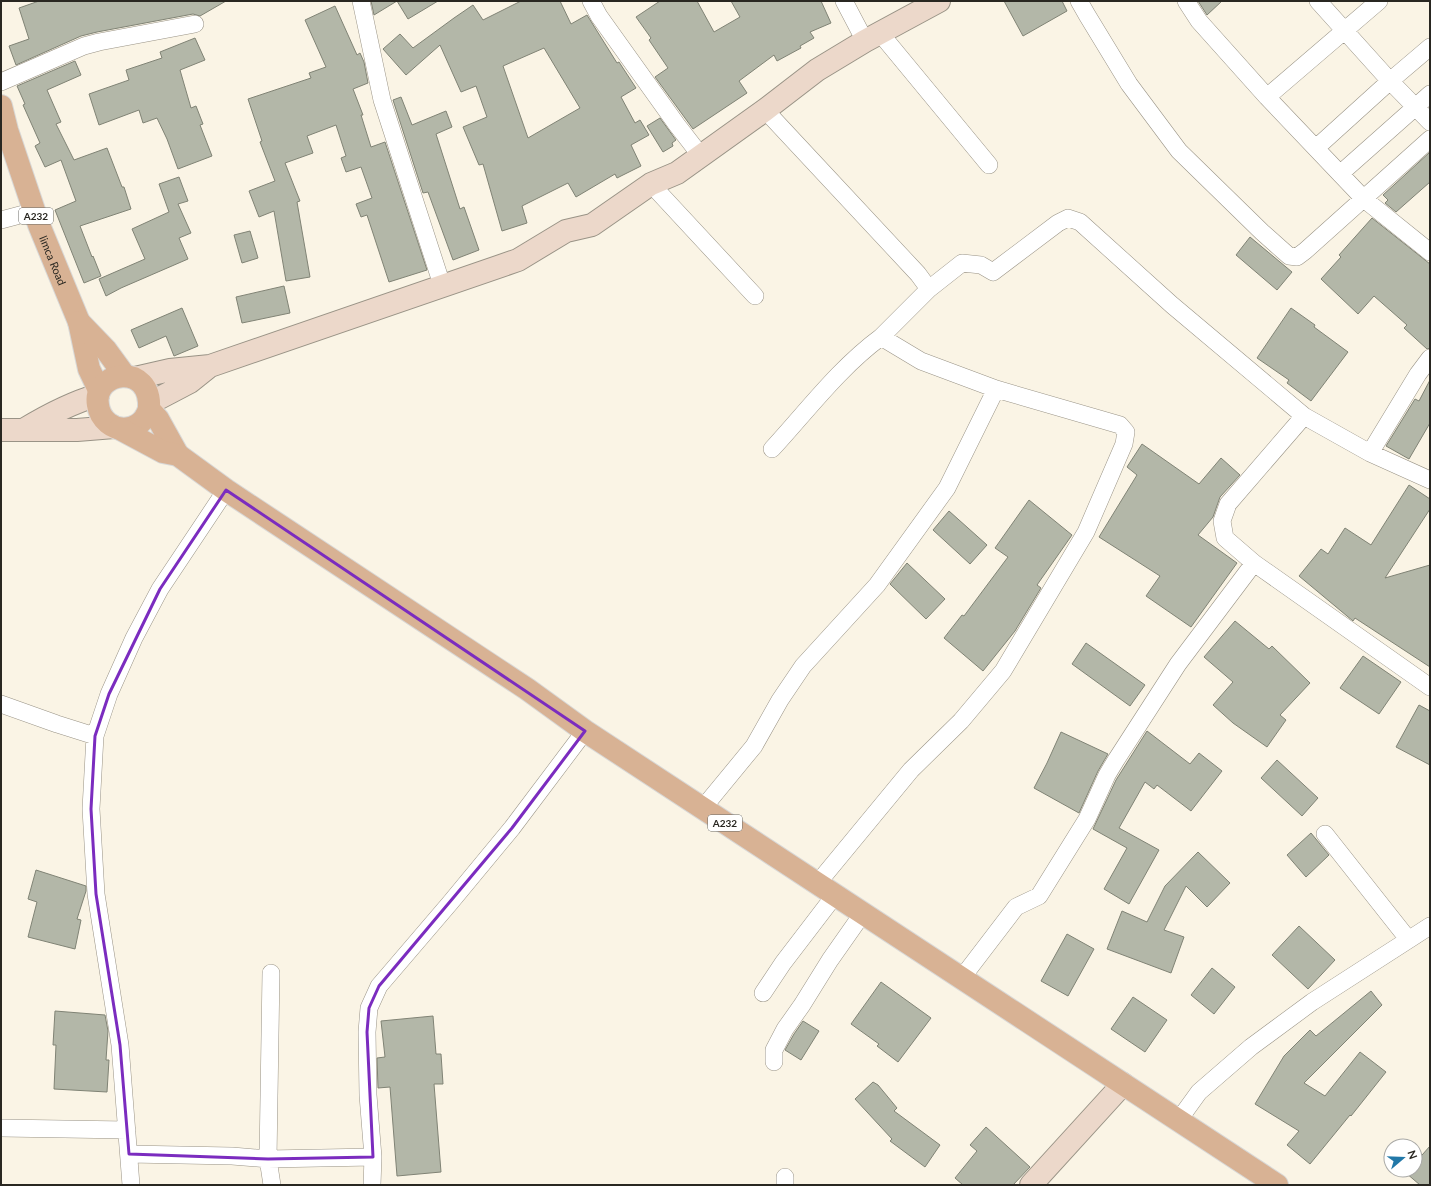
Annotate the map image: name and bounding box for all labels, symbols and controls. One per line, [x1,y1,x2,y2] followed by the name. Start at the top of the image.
[19,208,53,224] road number: A232
[38,233,69,287] street label: limca Road
[708,815,742,831] road number: A232
[1383,1138,1423,1178] north arrow
[1405,1148,1420,1161] text: N

